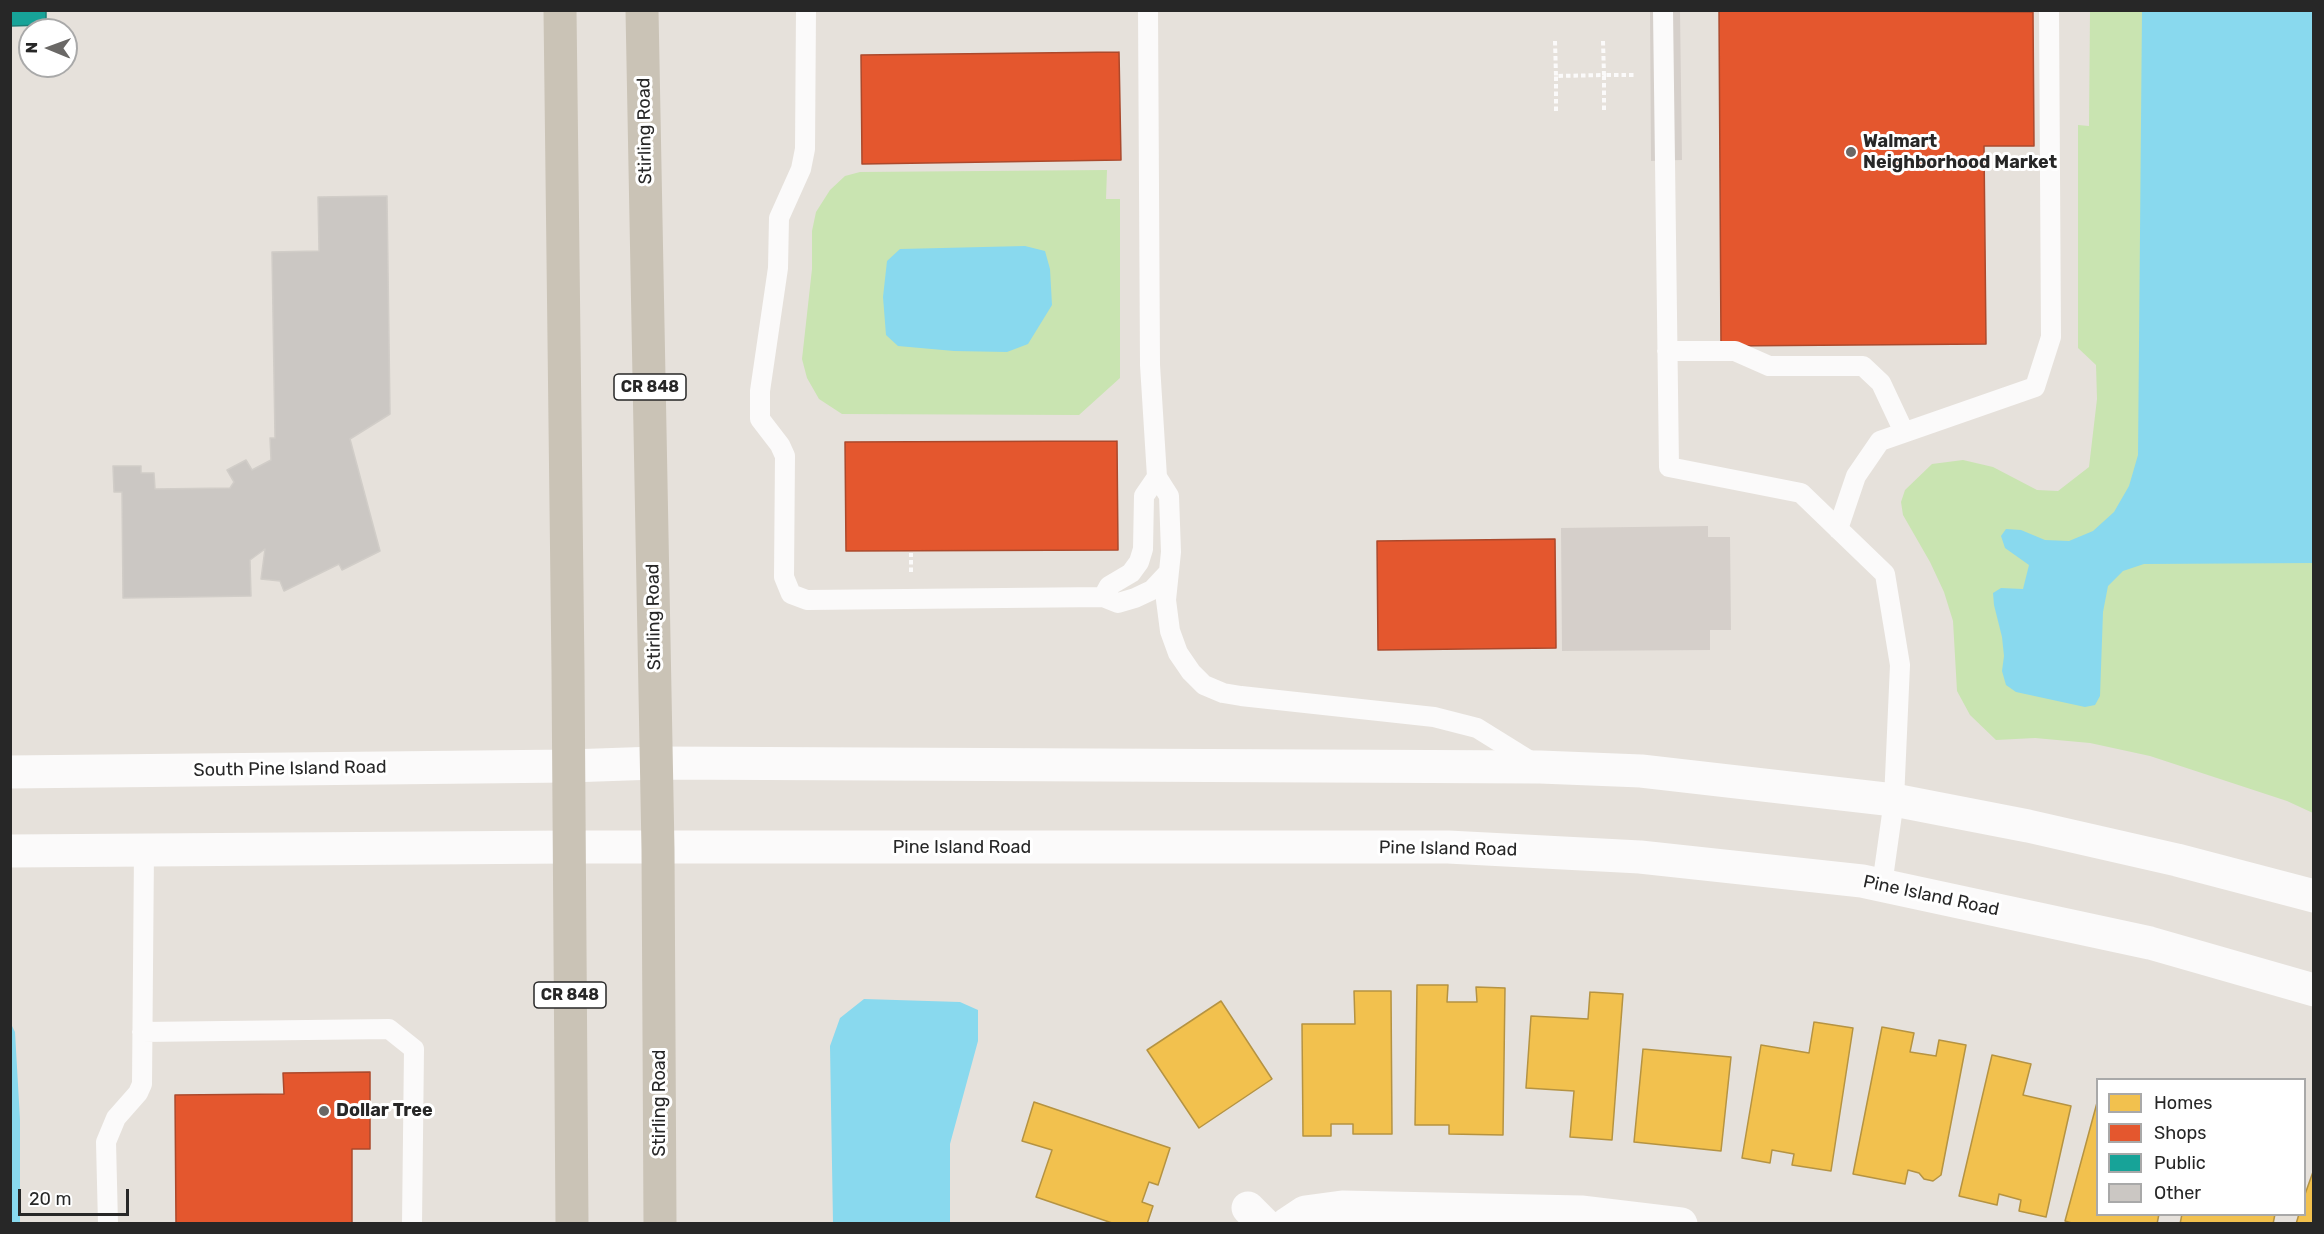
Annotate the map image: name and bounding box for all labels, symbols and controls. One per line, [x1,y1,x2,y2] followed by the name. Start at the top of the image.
[18,18,78,78] north arrow
[22,42,41,54] text: N
[633,77,657,185] street label: Stirling Road
[1863,131,2057,174] place label: Walmart Neighborhood Market
[1844,145,1858,159] marker: Walmart Neighborhood Market
[614,374,686,400] road number: CR 848
[642,563,666,671] street label: Stirling Road
[193,757,387,781] street label: South Pine Island Road
[893,837,1031,859] street label: Pine Island Road
[1379,837,1517,861] street label: Pine Island Road
[1861,871,2001,921] street label: Pine Island Road
[534,982,606,1008] road number: CR 848
[649,1050,671,1156] street label: Stirling Road
[2096,1078,2306,1216] legend
[2154,1092,2212,1114] text: Homes
[336,1100,433,1122] place label: Dollar Tree
[317,1104,331,1118] marker: Dollar Tree
[2154,1122,2206,1144] text: Shops
[2154,1152,2206,1174] text: Public
[21,1177,132,1215] scale bar
[2154,1182,2201,1204] text: Other
[29,1188,71,1210] text: 20 m

